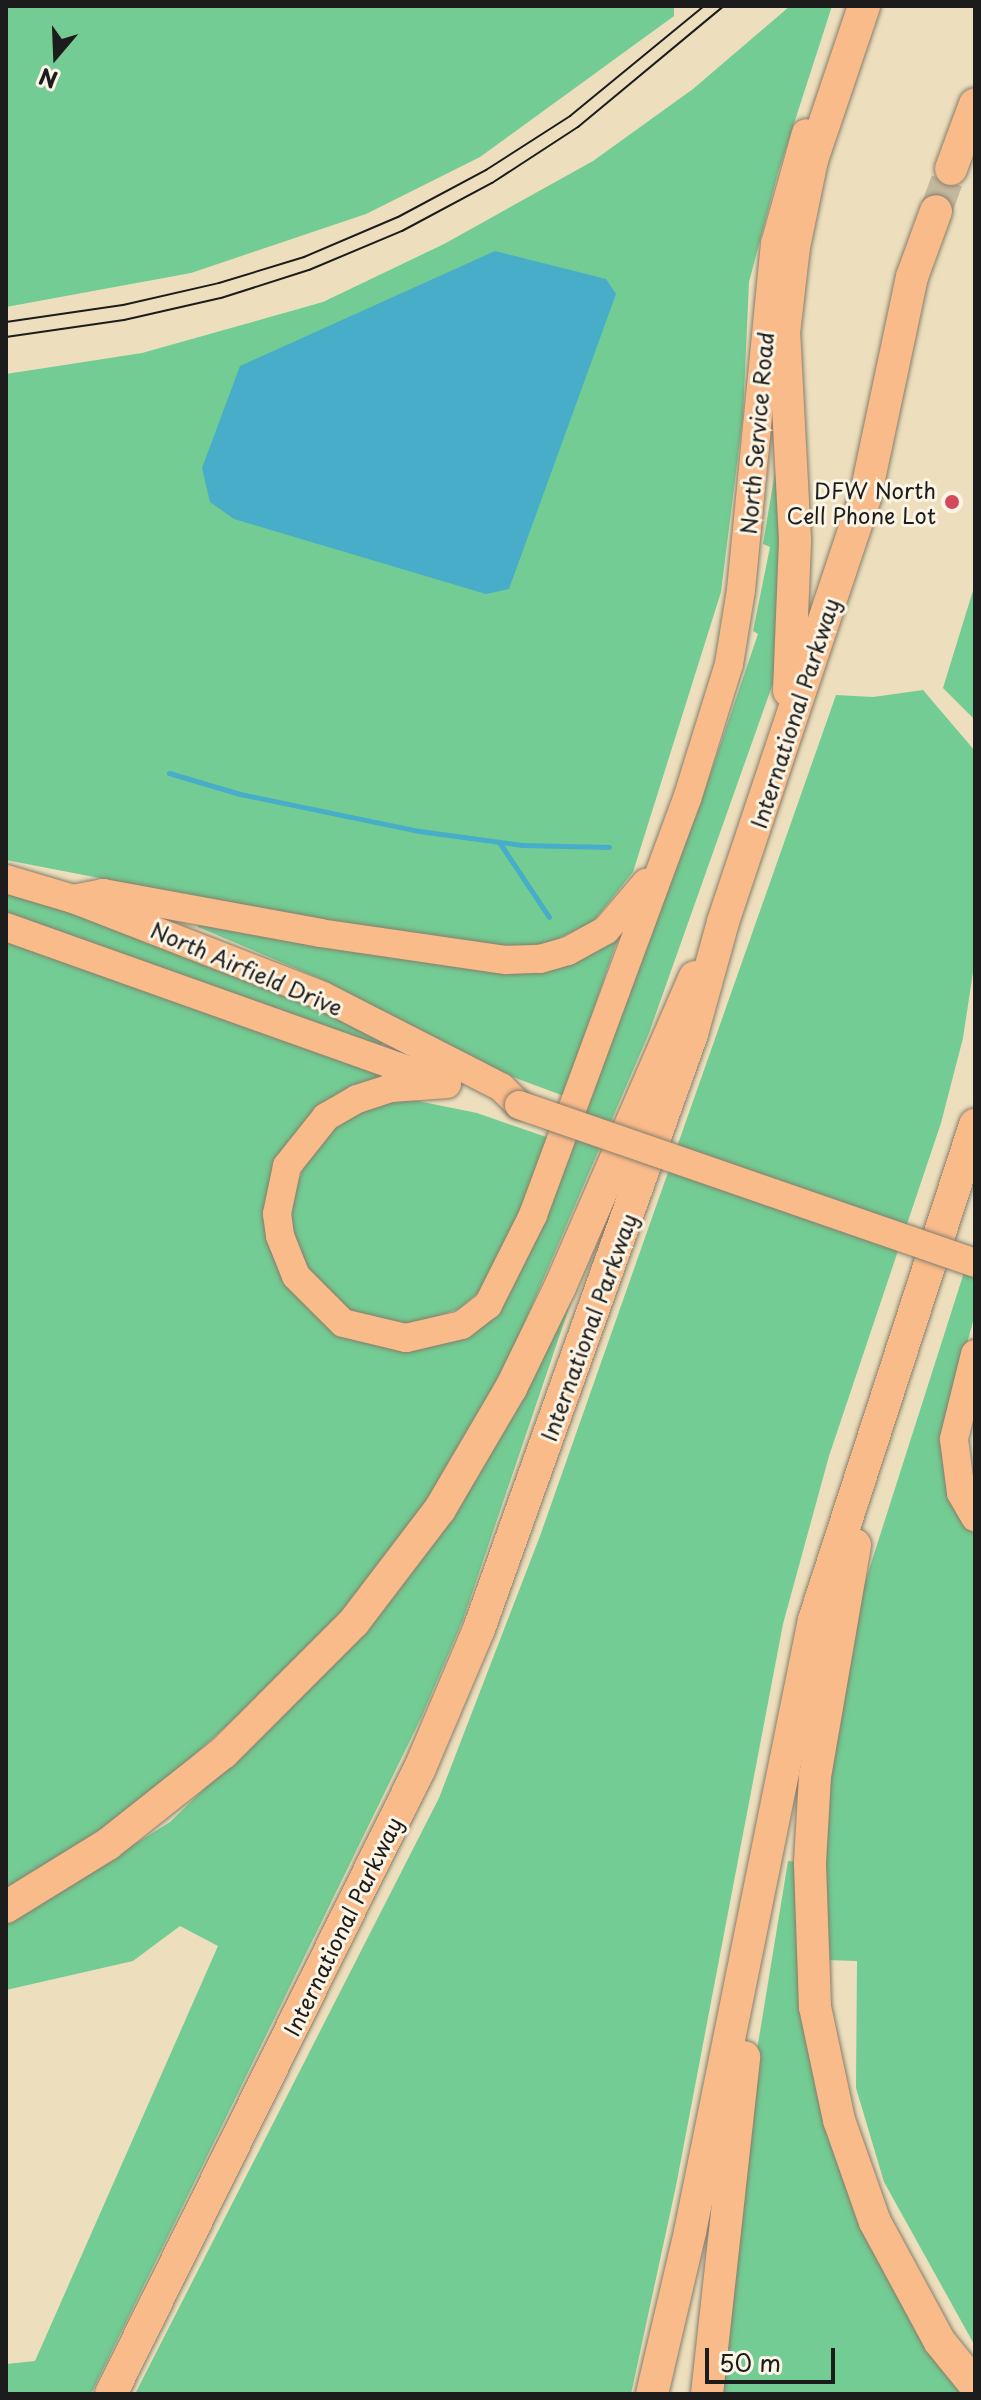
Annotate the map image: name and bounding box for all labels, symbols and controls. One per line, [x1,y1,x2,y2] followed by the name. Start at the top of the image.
[16,16,96,96] north arrow
[34,61,62,98] text: N
[734,331,778,535] street label: North Service Road
[784,476,936,528] place label: DFW North Cell Phone Lot
[943,493,961,511] marker: DFW North Cell Phone Lot
[744,595,844,831] street label: International Parkway
[146,915,348,1021] street label: North Airfield Drive
[534,1209,642,1445] street label: International Parkway
[277,1812,407,2040] street label: International Parkway
[709,2332,839,2382] scale bar
[719,2344,781,2380] text: 50 m

